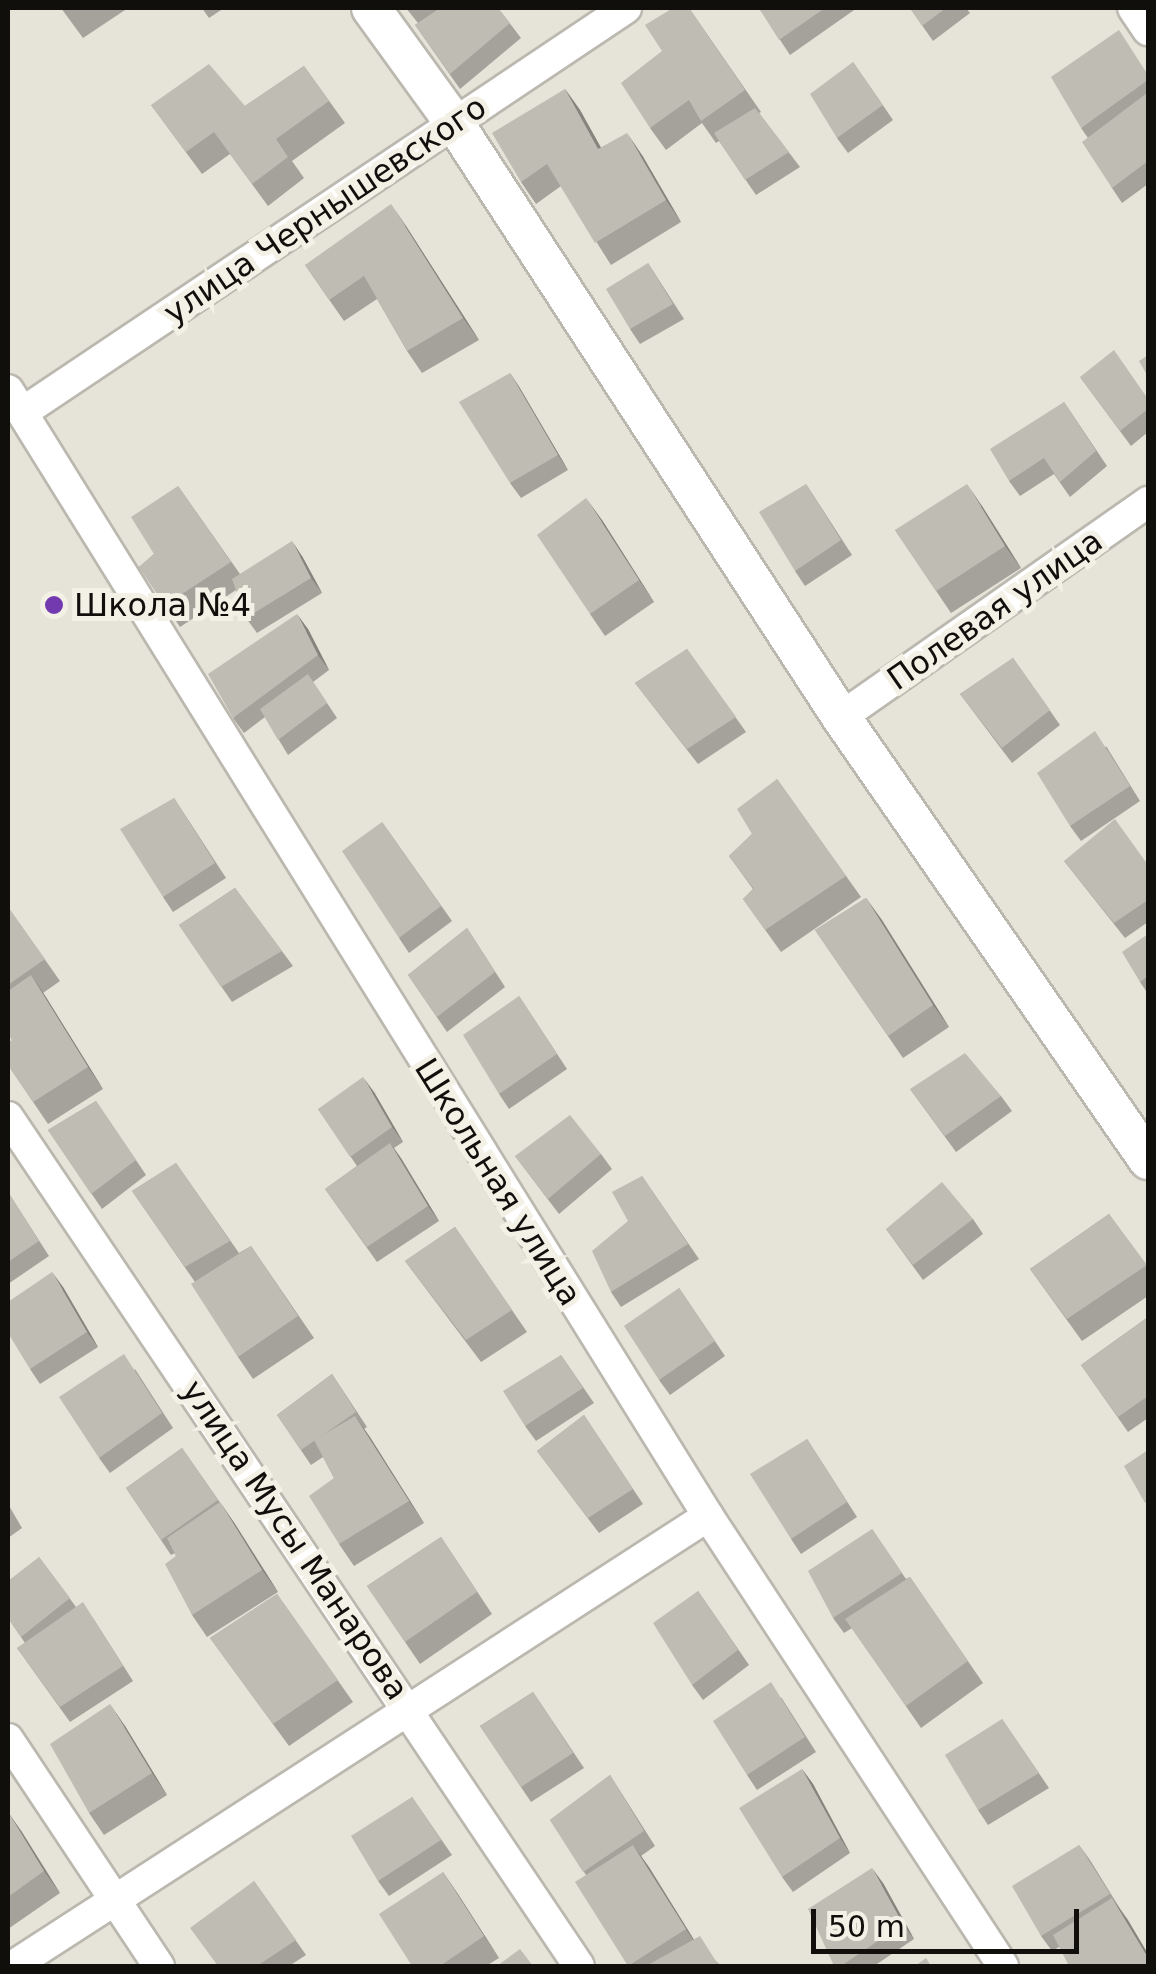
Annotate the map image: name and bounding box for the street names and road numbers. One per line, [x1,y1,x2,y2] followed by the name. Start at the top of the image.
[157,88,493,332] street label: улица Чернышевского
[880,522,1110,698] street label: Полевая улица
[406,1051,590,1313] street label: Школьная улица
[174,1373,416,1707] street label: улица Мусы Манарова

